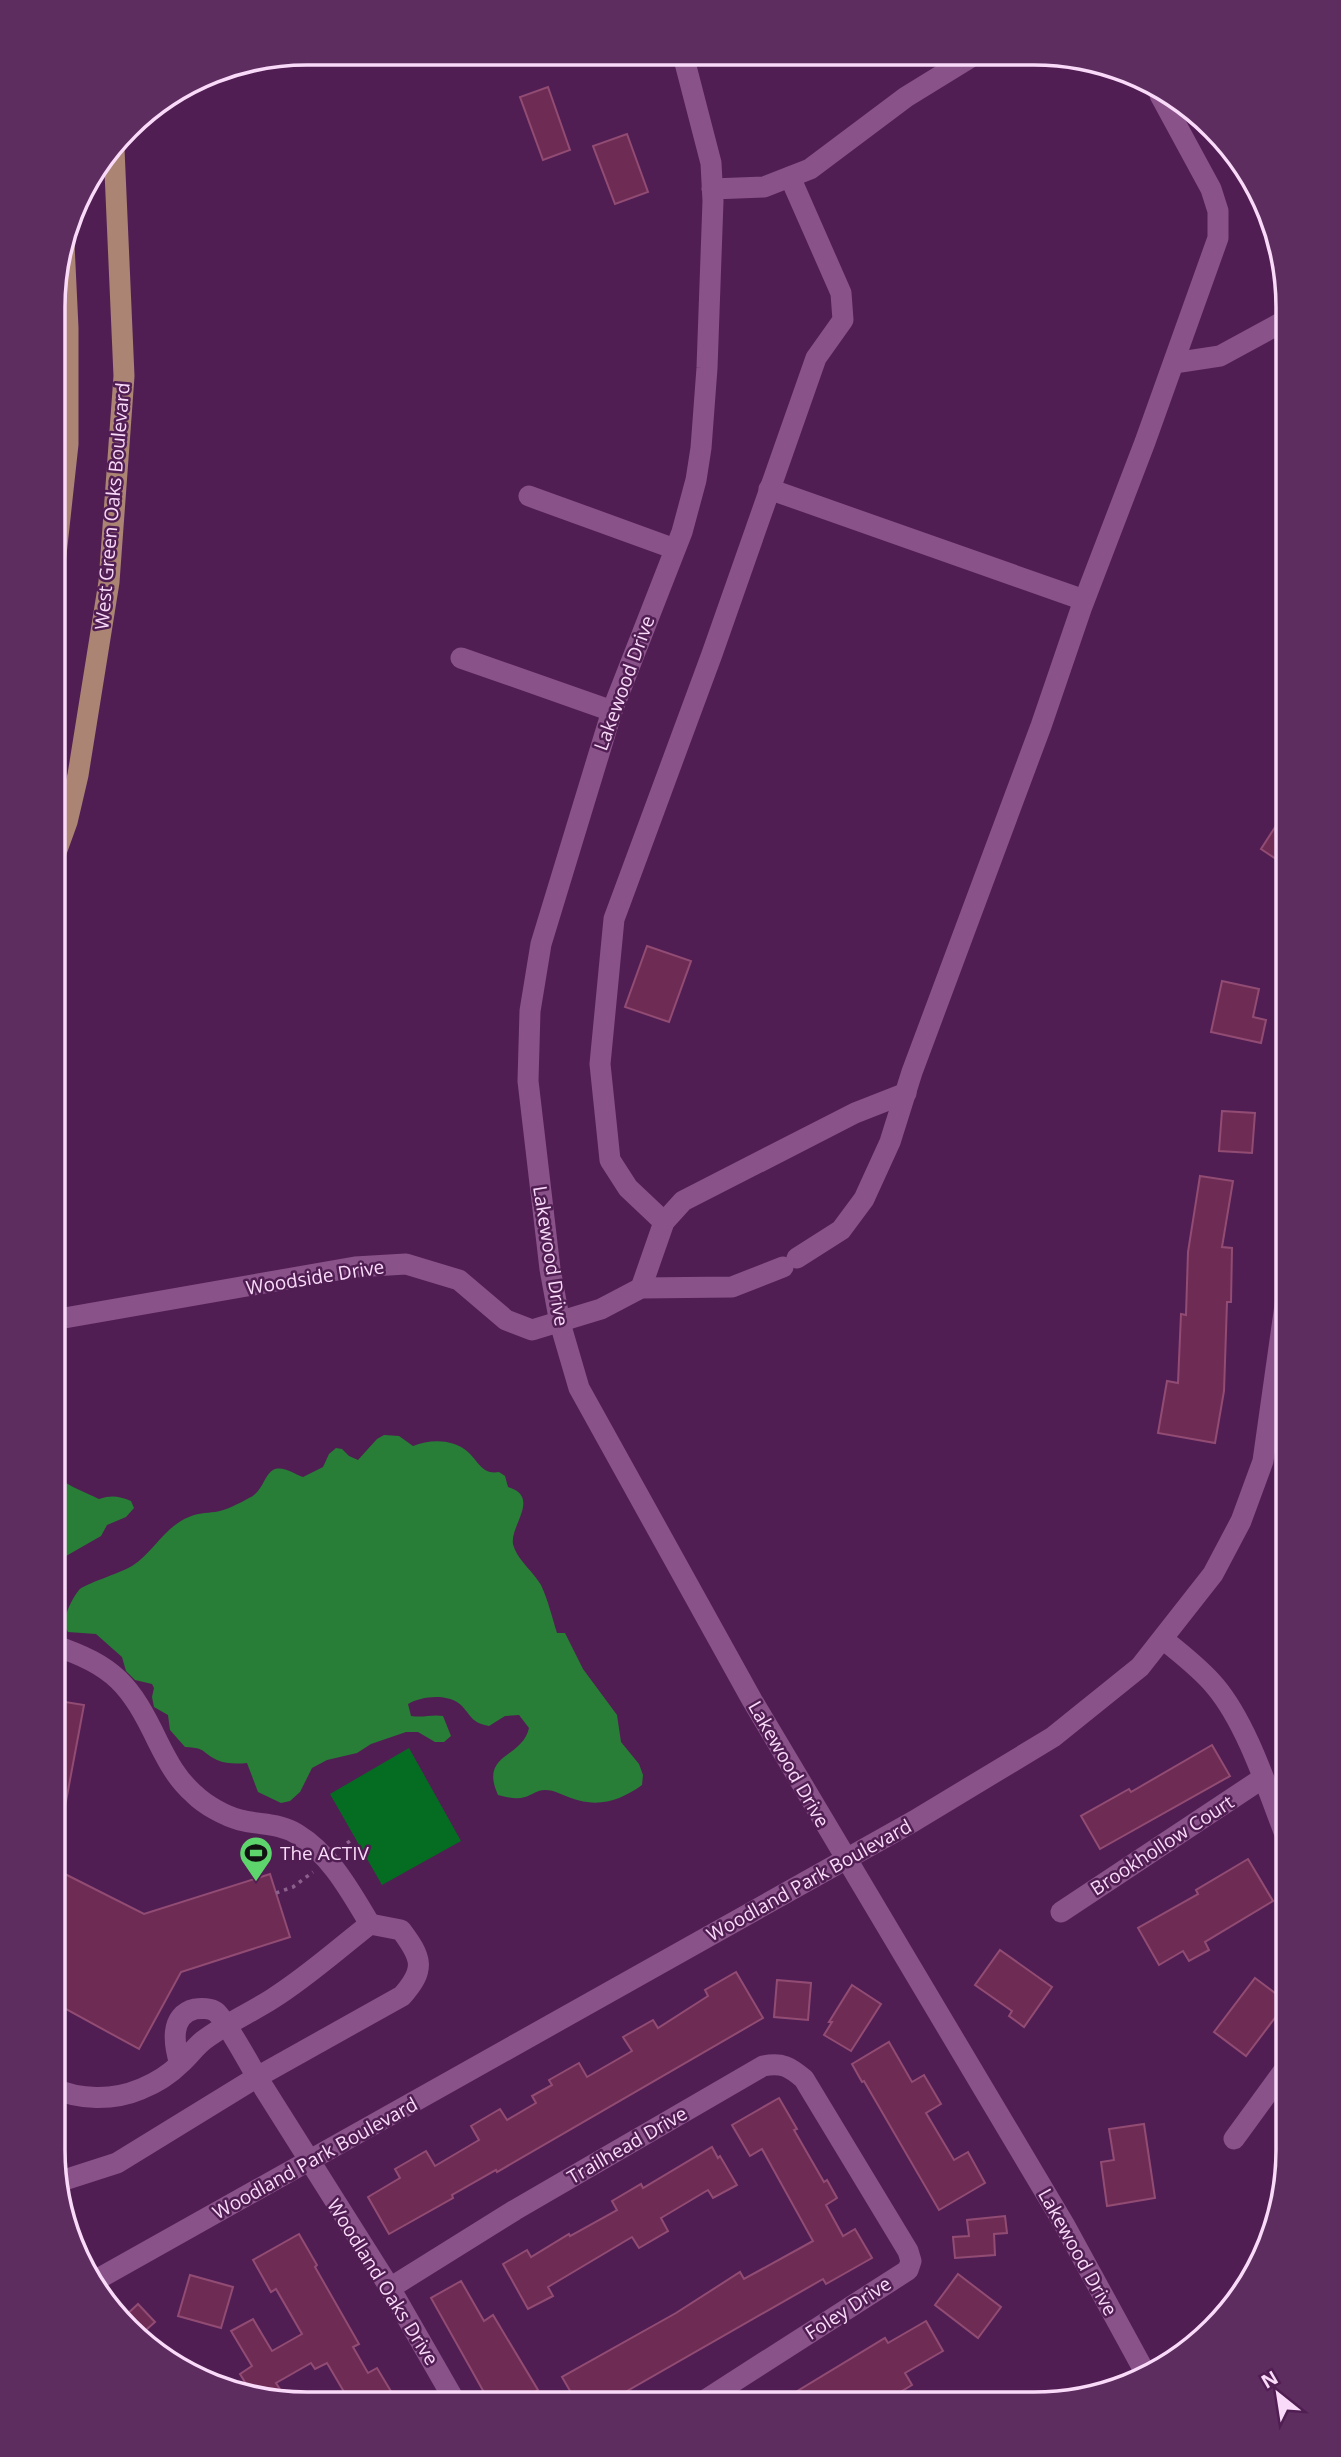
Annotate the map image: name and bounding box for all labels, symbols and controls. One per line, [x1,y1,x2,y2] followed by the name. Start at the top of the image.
[88,381,136,631] street label: West Green Oaks Boulevard
[588,612,660,754] street label: Lakewood Drive
[527,1184,575,1328] street label: Lakewood Drive
[244,1253,386,1301] street label: Woodside Drive
[742,1696,836,1832] street label: Lakewood Drive
[1085,1789,1239,1901] street label: Brookhollow Court
[702,1813,916,1947] street label: Woodland Park Boulevard
[237,1834,275,1883] sports icon: The ACTIV
[280,1840,369,1866] place label: The ACTIV
[208,2091,422,2225] street label: Woodland Park Boulevard
[562,2100,692,2190] street label: Trailhead Drive
[1032,2184,1124,2320] street label: Lakewood Drive
[321,2194,445,2370] street label: Woodland Oaks Drive
[800,2270,896,2346] street label: Foley Drive
[1243,2359,1313,2429] north arrow
[1256,2364,1283,2394] text: N

